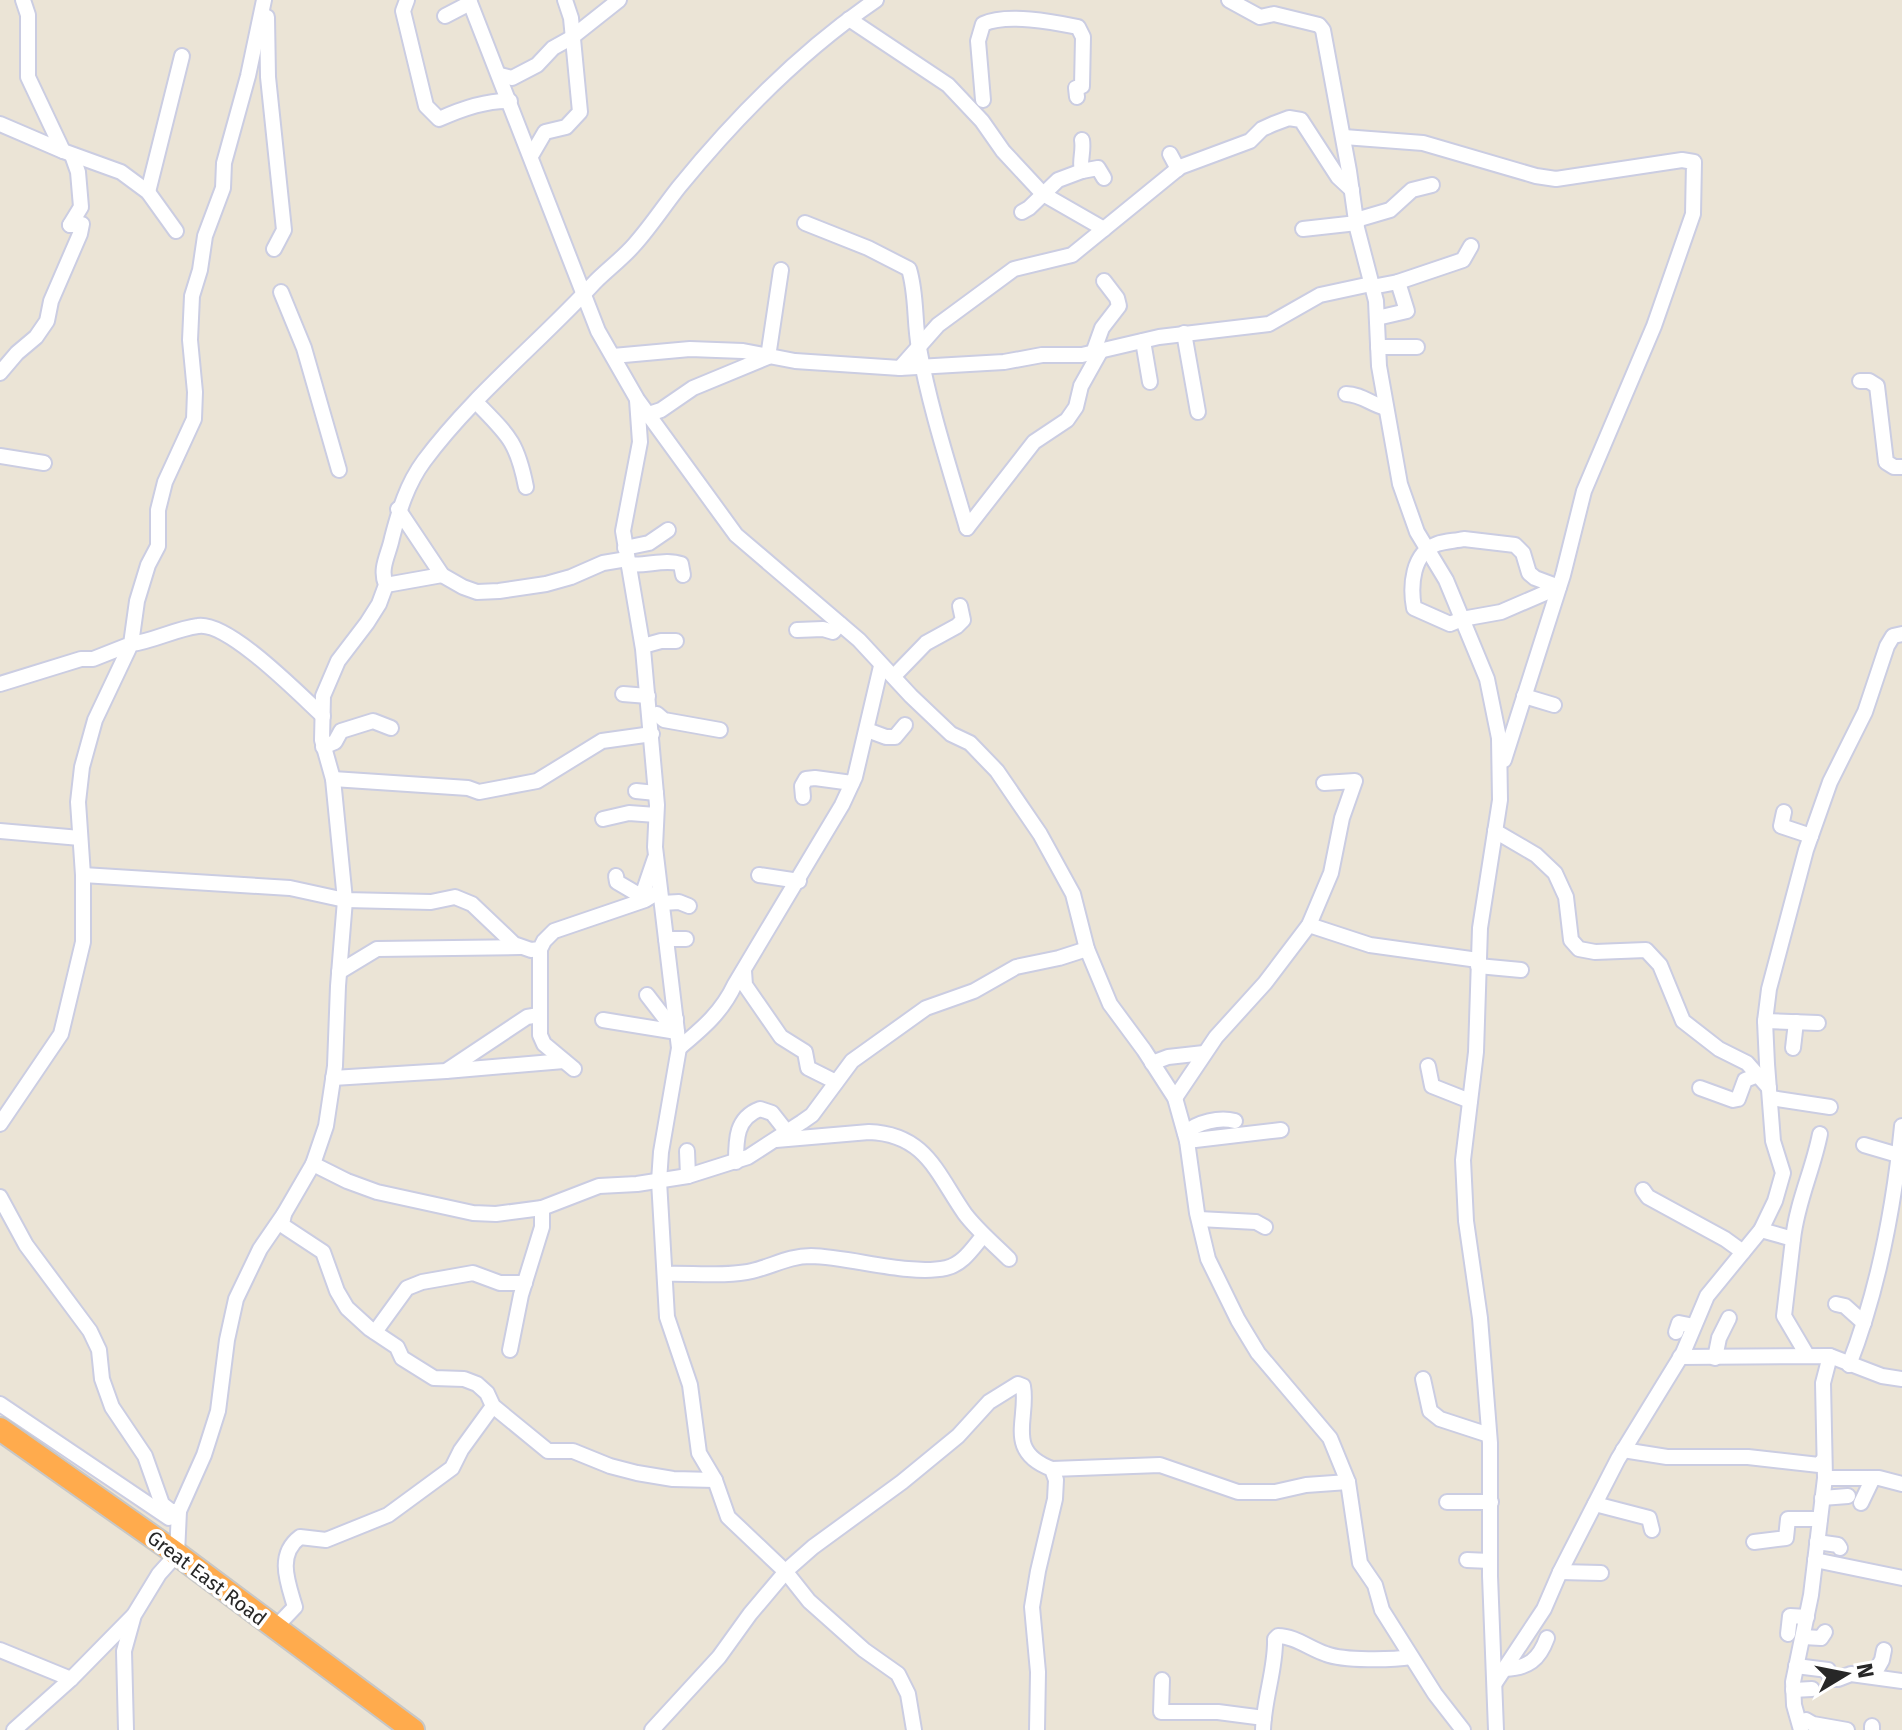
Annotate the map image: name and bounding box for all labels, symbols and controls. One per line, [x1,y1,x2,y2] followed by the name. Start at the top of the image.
[143,1525,271,1631] street label: Great East Road
[1806,1634,1886,1714] north arrow
[1851,1661,1880,1680] text: N

